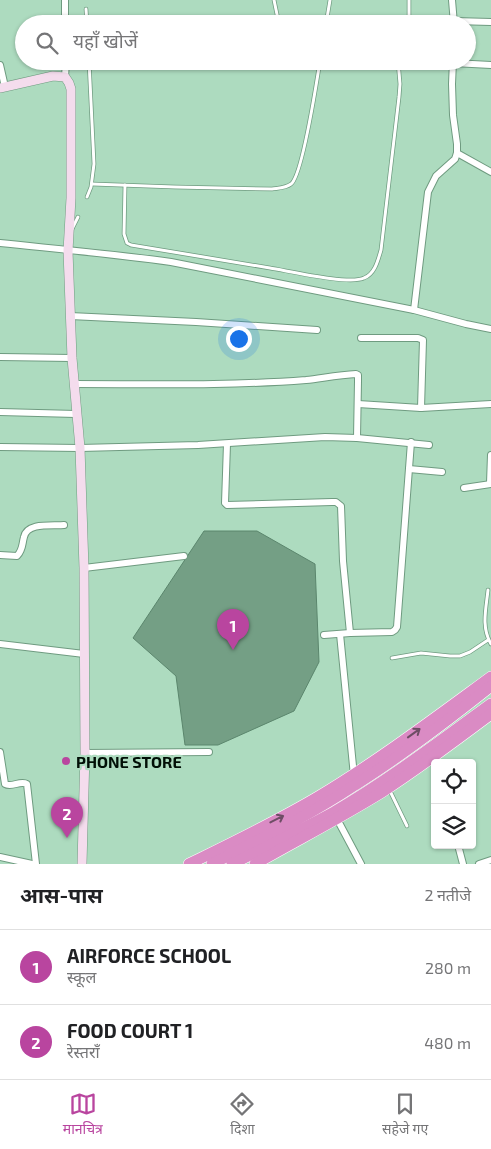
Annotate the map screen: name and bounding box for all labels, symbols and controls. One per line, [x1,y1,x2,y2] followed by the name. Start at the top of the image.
[15,15,476,70] search box
[33,29,61,57] icon: search
[73,29,138,52] text: यहाँ खोजें
[226,326,252,352] your location
[217,609,249,650] pin: 1
[407,728,421,738] one-way arrow
[76,752,182,771] place label: PHONE STORE
[60,755,72,767] marker: PHONE STORE
[431,759,476,849] map controls
[431,759,476,804] button: locate
[51,797,83,838] pin: 2
[431,804,476,849] button: layers
[269,814,284,823] one-way arrow
[20,882,103,907] text: आस-पास
[424,885,471,904] text: 2 नतीजे
[67,944,231,967] text: AIRFORCE SCHOOL
[33,958,39,977] text: 1
[425,958,471,977] text: 280 m
[67,967,96,986] text: स्कूल
[67,1019,193,1042] text: FOOD COURT 1
[31,1033,41,1052] text: 2
[424,1033,471,1052] text: 480 m
[67,1042,100,1061] text: रेस्तराँ
[63,1090,103,1140] tab: मानचित्र
[228,1090,256,1140] tab: दिशा
[382,1090,428,1140] tab: सहेजे गए

